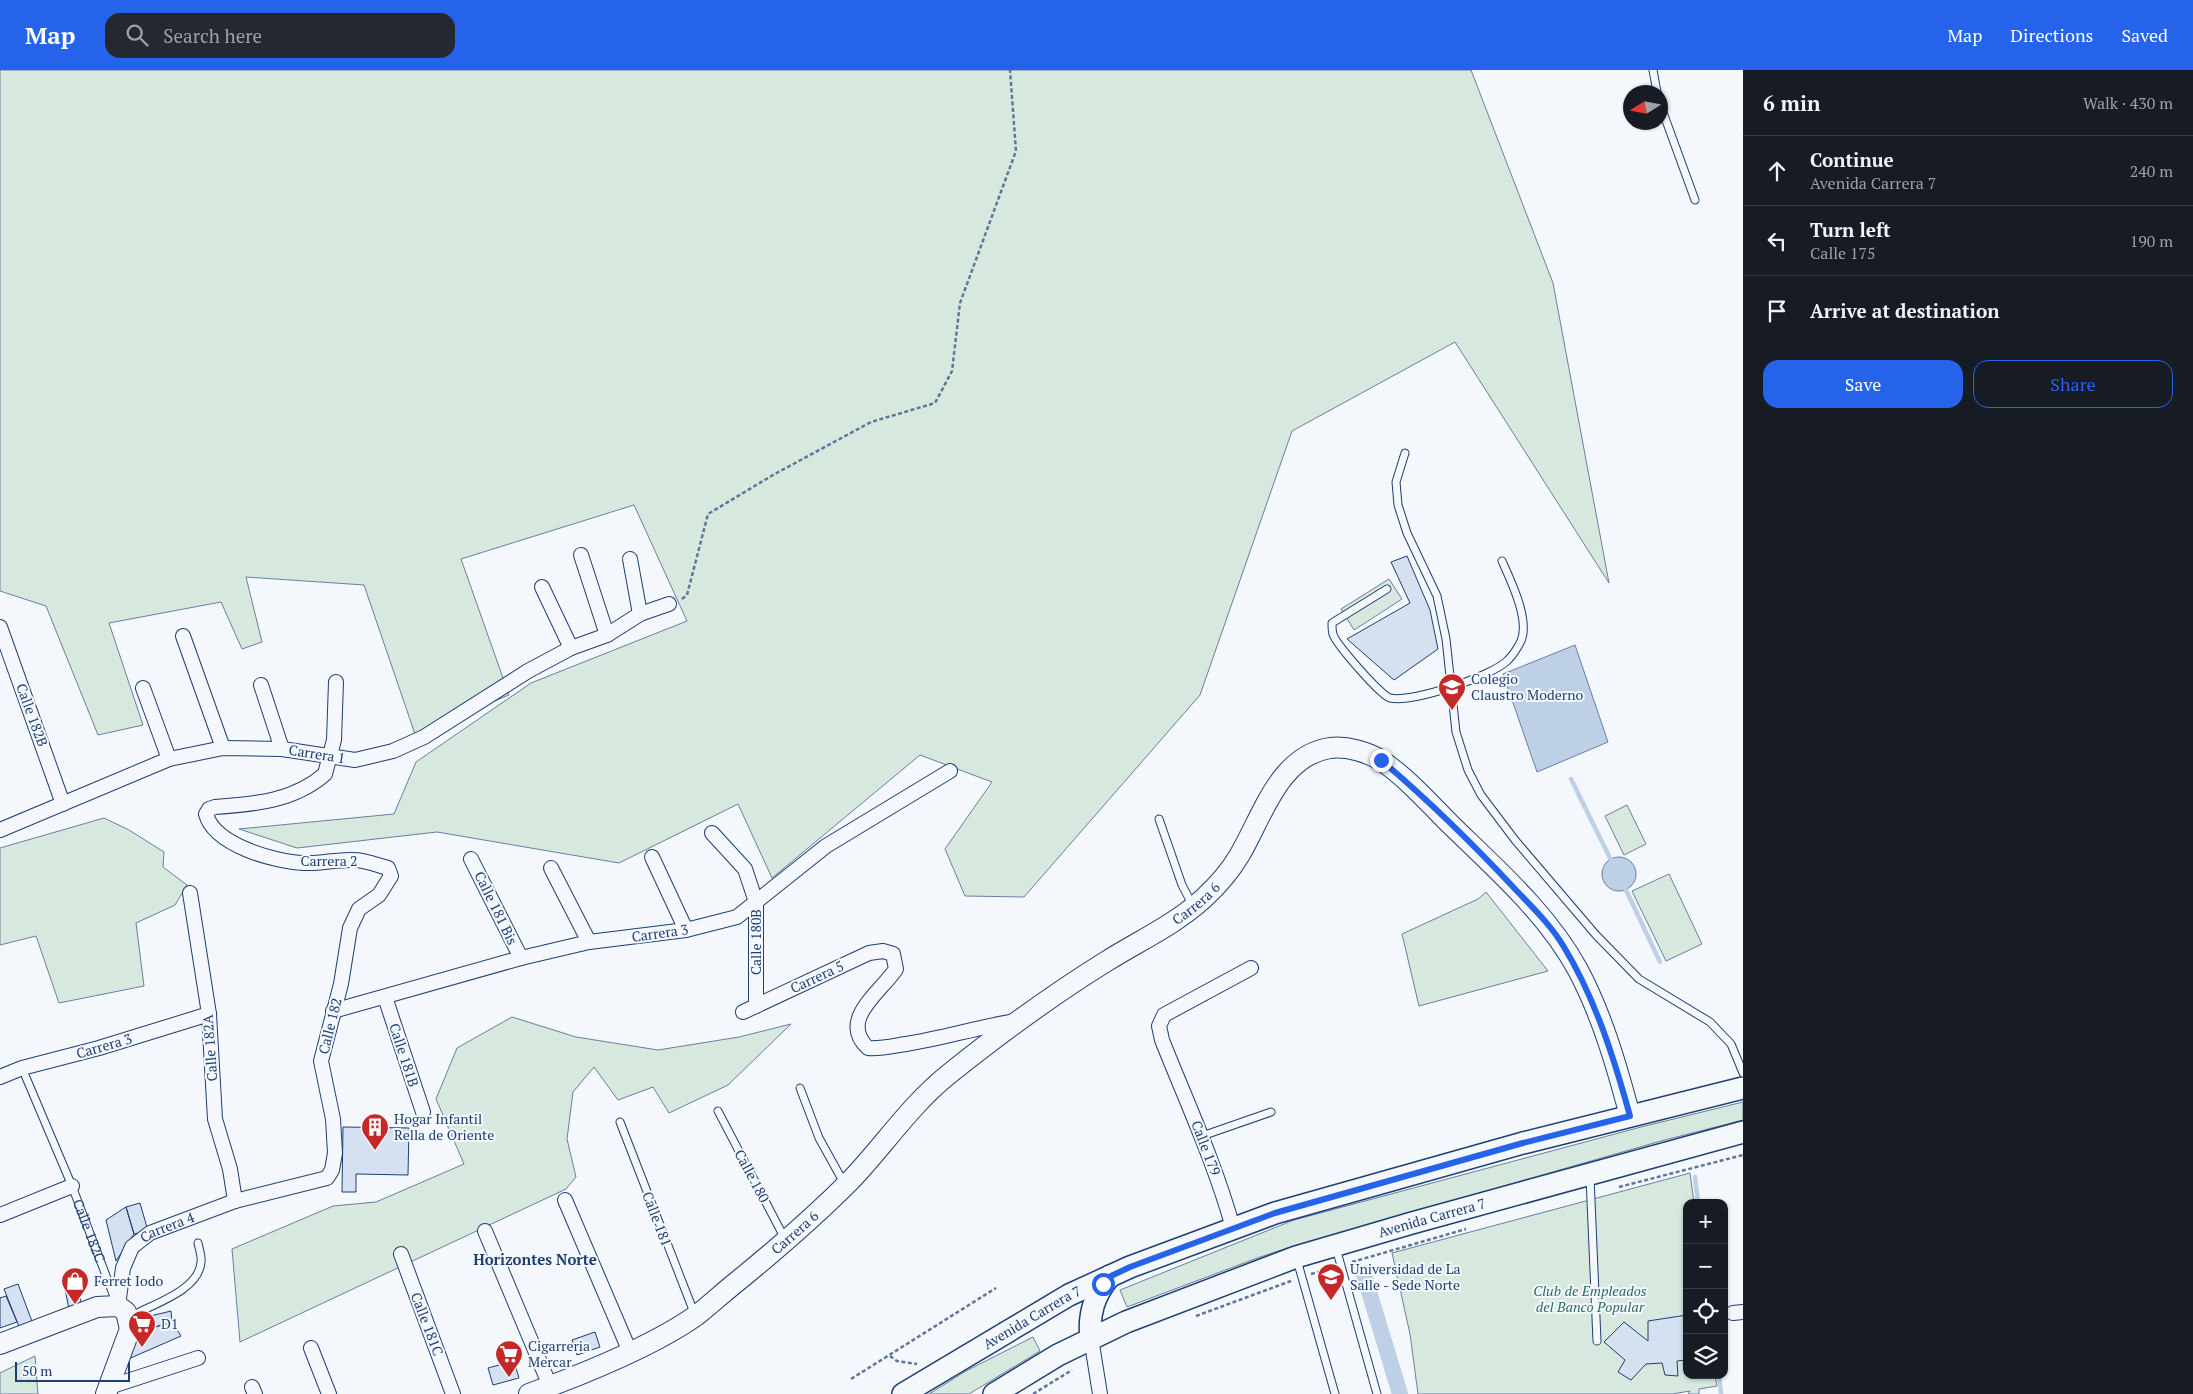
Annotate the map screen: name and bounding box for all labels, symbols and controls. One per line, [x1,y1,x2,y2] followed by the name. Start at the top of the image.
[105,13,455,58] search box
[25,19,75,51] text: Map
[123,21,151,49] icon: search
[163,23,262,48] text: Search here
[1947,23,1982,47] text: Map
[2010,23,2093,47] text: Directions
[2121,23,2168,47] text: Saved
[1623,85,1668,130] north arrow
[1763,89,1820,117] text: 6 min
[2083,92,2173,114] text: Walk · 430 m
[1810,147,1894,172] text: Continue
[1763,157,1791,185] icon: ahead
[2130,160,2173,182] text: 240 m
[1810,172,1936,194] text: Avenida Carrera 7
[1810,217,1891,242] text: Turn left
[1763,227,1791,255] icon: left
[2130,230,2173,252] text: 190 m
[1810,242,1876,264] text: Calle 175
[1763,297,1791,325] icon: arrive
[1810,298,1999,323] text: Arrive at destination
[1763,360,1963,408] button: Save
[1973,360,2173,408] button: Share
[1471,669,1583,704] place label: Colegio Claustro Moderno
[1437,672,1467,711] school or university icon: Colegio Claustro Moderno
[12,681,53,749] street label: Calle 182B
[287,740,347,767] street label: Carrera 1
[1370,749,1393,772] route end
[300,851,358,870] street label: Carrera 2
[470,868,522,948] street label: Calle 181 Bis
[1168,877,1224,929] street label: Carrera 6
[746,909,765,975] street label: Calle 180B
[630,919,690,946] street label: Carrera 3
[787,956,847,997] street label: Carrera 5
[313,996,346,1056] street label: Calle 182
[198,1014,221,1082] street label: Calle 182A
[385,1021,424,1089] street label: Calle 181B
[74,1029,134,1063] street label: Carrera 3
[394,1109,494,1144] place label: Hogar Infantil Rella de Oriente
[360,1112,390,1151] building icon: Hogar Infantil Rella de Oriente
[1187,1118,1226,1178] street label: Calle 179
[731,1146,774,1206] street label: Calle 180
[638,1189,677,1249] street label: Calle 181
[1376,1193,1488,1241] street label: Avenida Carrera 7
[69,1196,110,1265] street label: Calle 182C
[1683,1199,1728,1379] map controls
[1683,1199,1728,1244] button: +
[767,1206,823,1258] street label: Carrera 6
[135,1207,197,1247] street label: Carrera 4
[1683,1244,1728,1289] button: −
[473,1249,597,1269] district label: Horizontes Norte
[1350,1259,1460,1294] place label: Universidad de La Salle - Sede Norte
[1316,1262,1346,1301] school or university icon: Universidad de La Salle - Sede Norte
[60,1266,90,1305] shop icon: Ferret Iodo
[94,1271,163,1290] place label: Ferret Iodo
[1092,1273,1115,1296] route start
[979,1281,1084,1353] street label: Avenida Carrera 7
[1533,1281,1647,1316] park label: Club de Empleados del Banco Popular
[407,1289,448,1358] street label: Calle 181C
[1683,1289,1728,1334] button: locate
[127,1309,157,1348] supermarket icon: D1
[161,1314,178,1333] place label: D1
[1683,1334,1728,1379] button: layers
[528,1336,590,1371] place label: Cigarreria Mercar
[494,1339,524,1378] supermarket icon: Cigarreria Mercar
[15,1359,130,1382] scale bar
[22,1361,52,1380] text: 50 m

